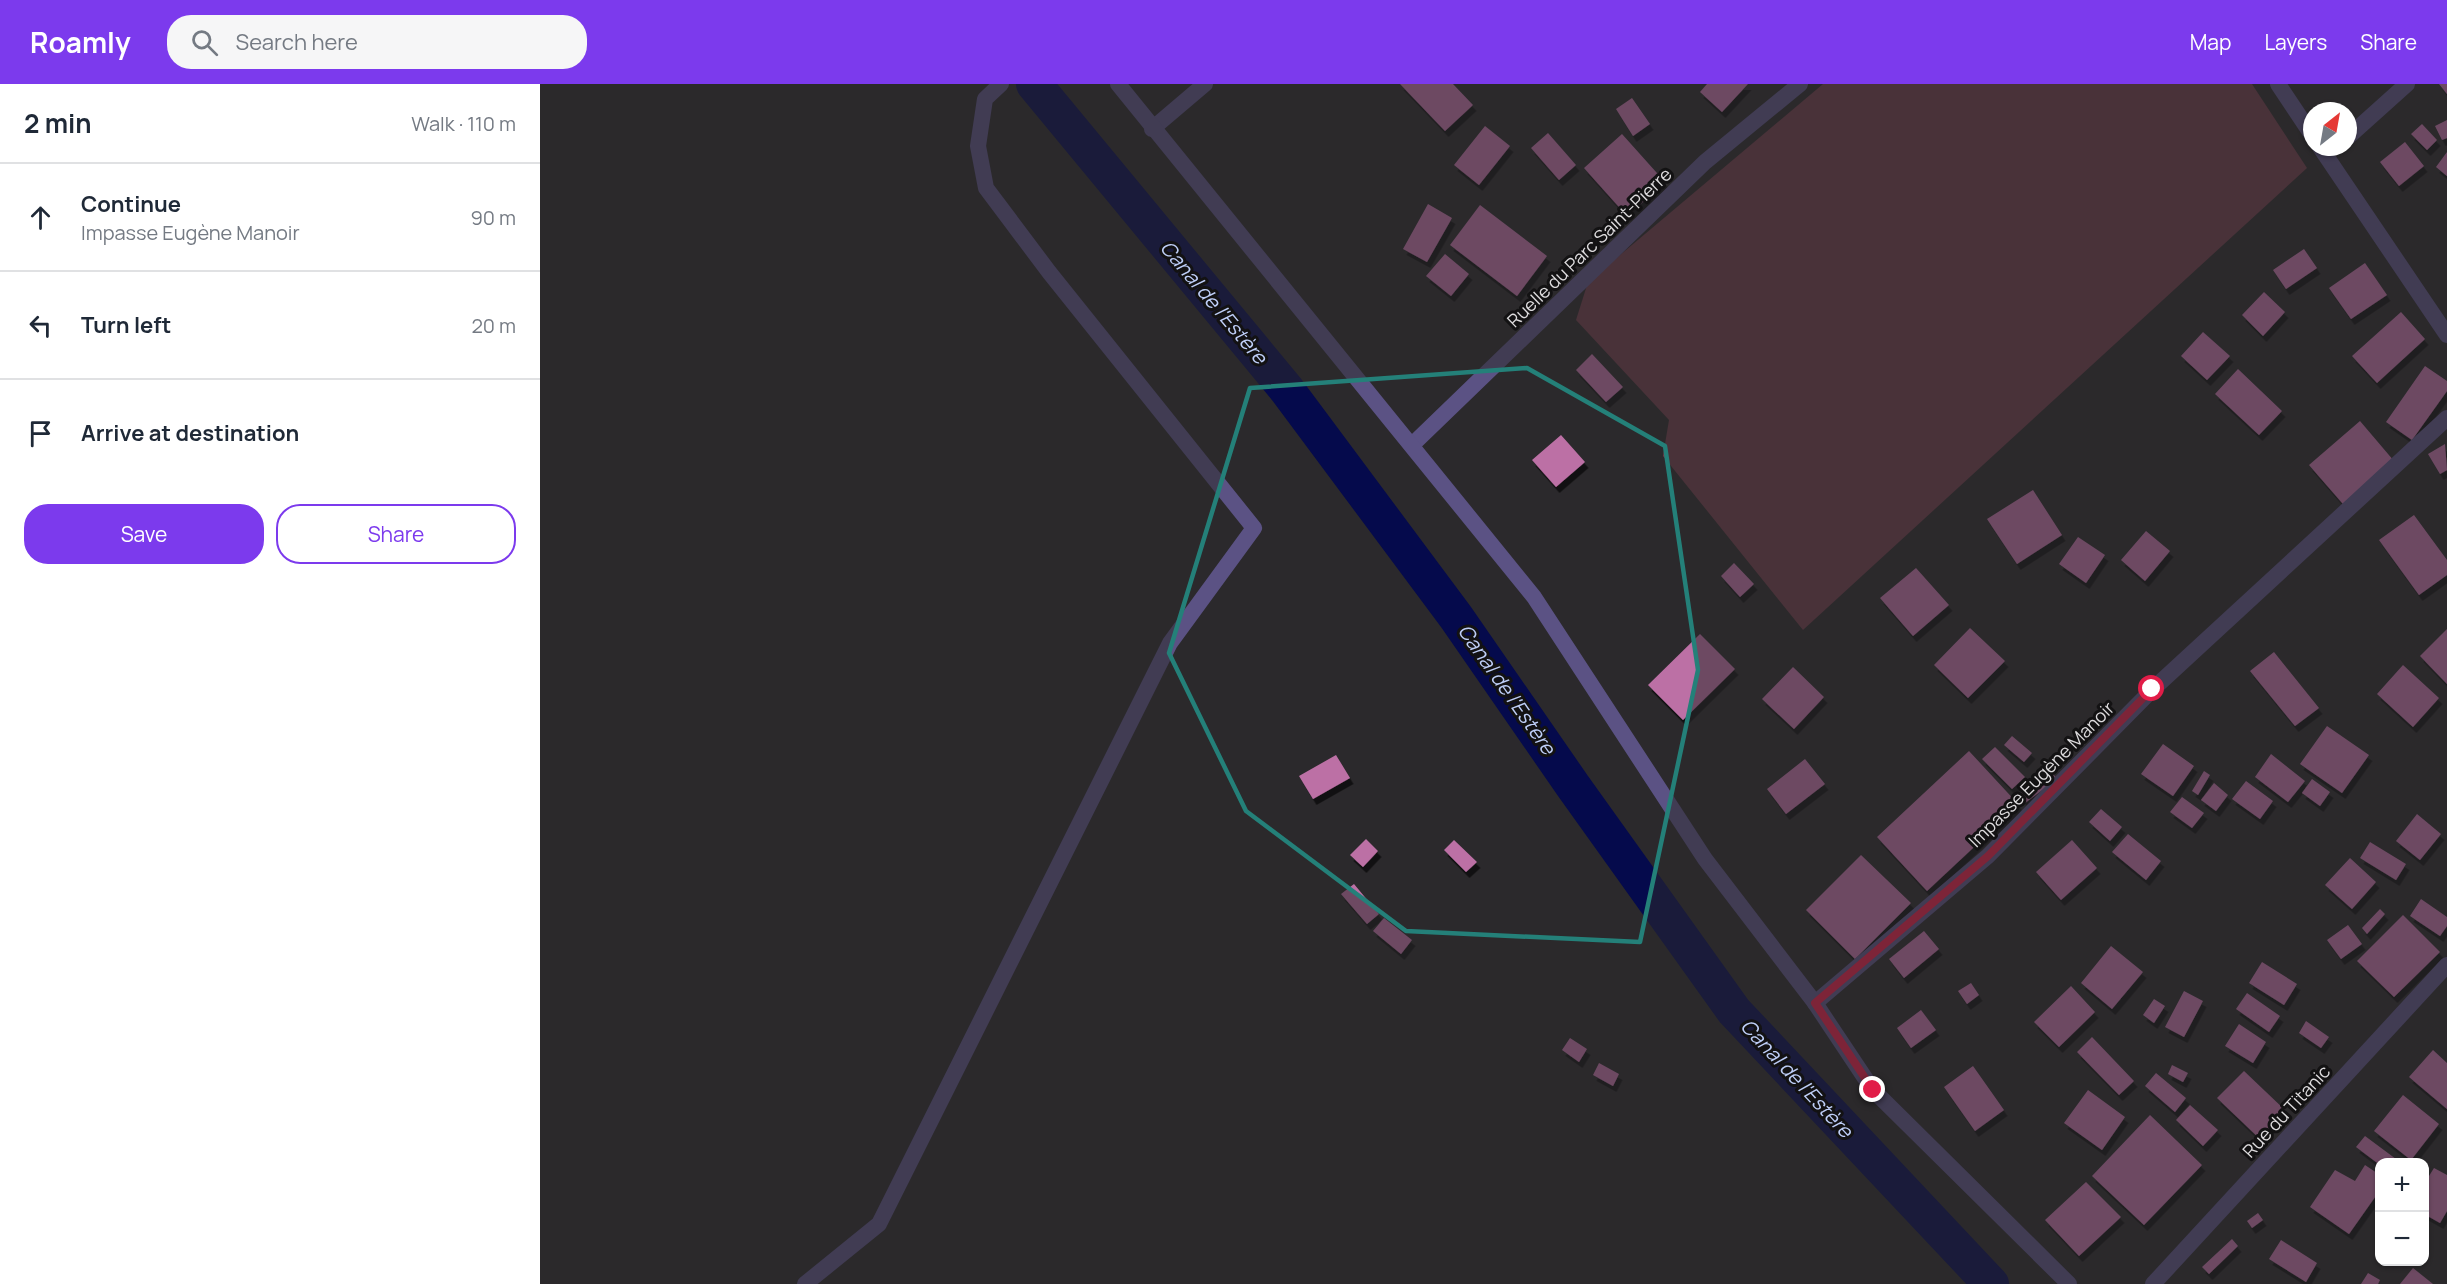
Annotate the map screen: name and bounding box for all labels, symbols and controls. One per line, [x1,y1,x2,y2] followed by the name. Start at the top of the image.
[167,15,587,69] search box
[30,23,131,61] text: Roamly
[188,26,221,59] icon: search
[236,27,358,57] text: Search here
[2190,28,2231,56] text: Map
[2264,28,2327,56] text: Layers
[2360,28,2417,56] text: Share
[2303,102,2357,156] north arrow
[24,105,92,141] text: 2 min
[411,110,516,137] text: Walk · 110 m
[1502,162,1676,332] street label: Ruelle du Parc Saint-Pierre
[81,189,181,219] text: Continue
[24,201,57,234] icon: ahead
[470,204,516,231] text: 90 m
[81,219,300,246] text: Impasse Eugène Manoir
[1154,235,1274,370] water label: Canal de l'Estère
[24,309,57,342] icon: left
[81,310,171,340] text: Turn left
[471,312,516,339] text: 20 m
[24,417,57,450] icon: arrive
[81,418,299,448] text: Arrive at destination
[24,504,264,564] button: Save
[276,504,516,564] button: Share
[1452,618,1563,761] water label: Canal de l'Estère
[2138,675,2164,701] route start
[1963,696,2119,852] street label: Impasse Eugène Manoir
[1735,1013,1860,1144] water label: Canal de l'Estère
[2237,1060,2335,1162] street label: Rue du Titanic
[1859,1076,1885,1102] route end
[2375,1158,2429,1266] map controls
[2375,1158,2429,1212] button: +
[2375,1212,2429,1266] button: −

